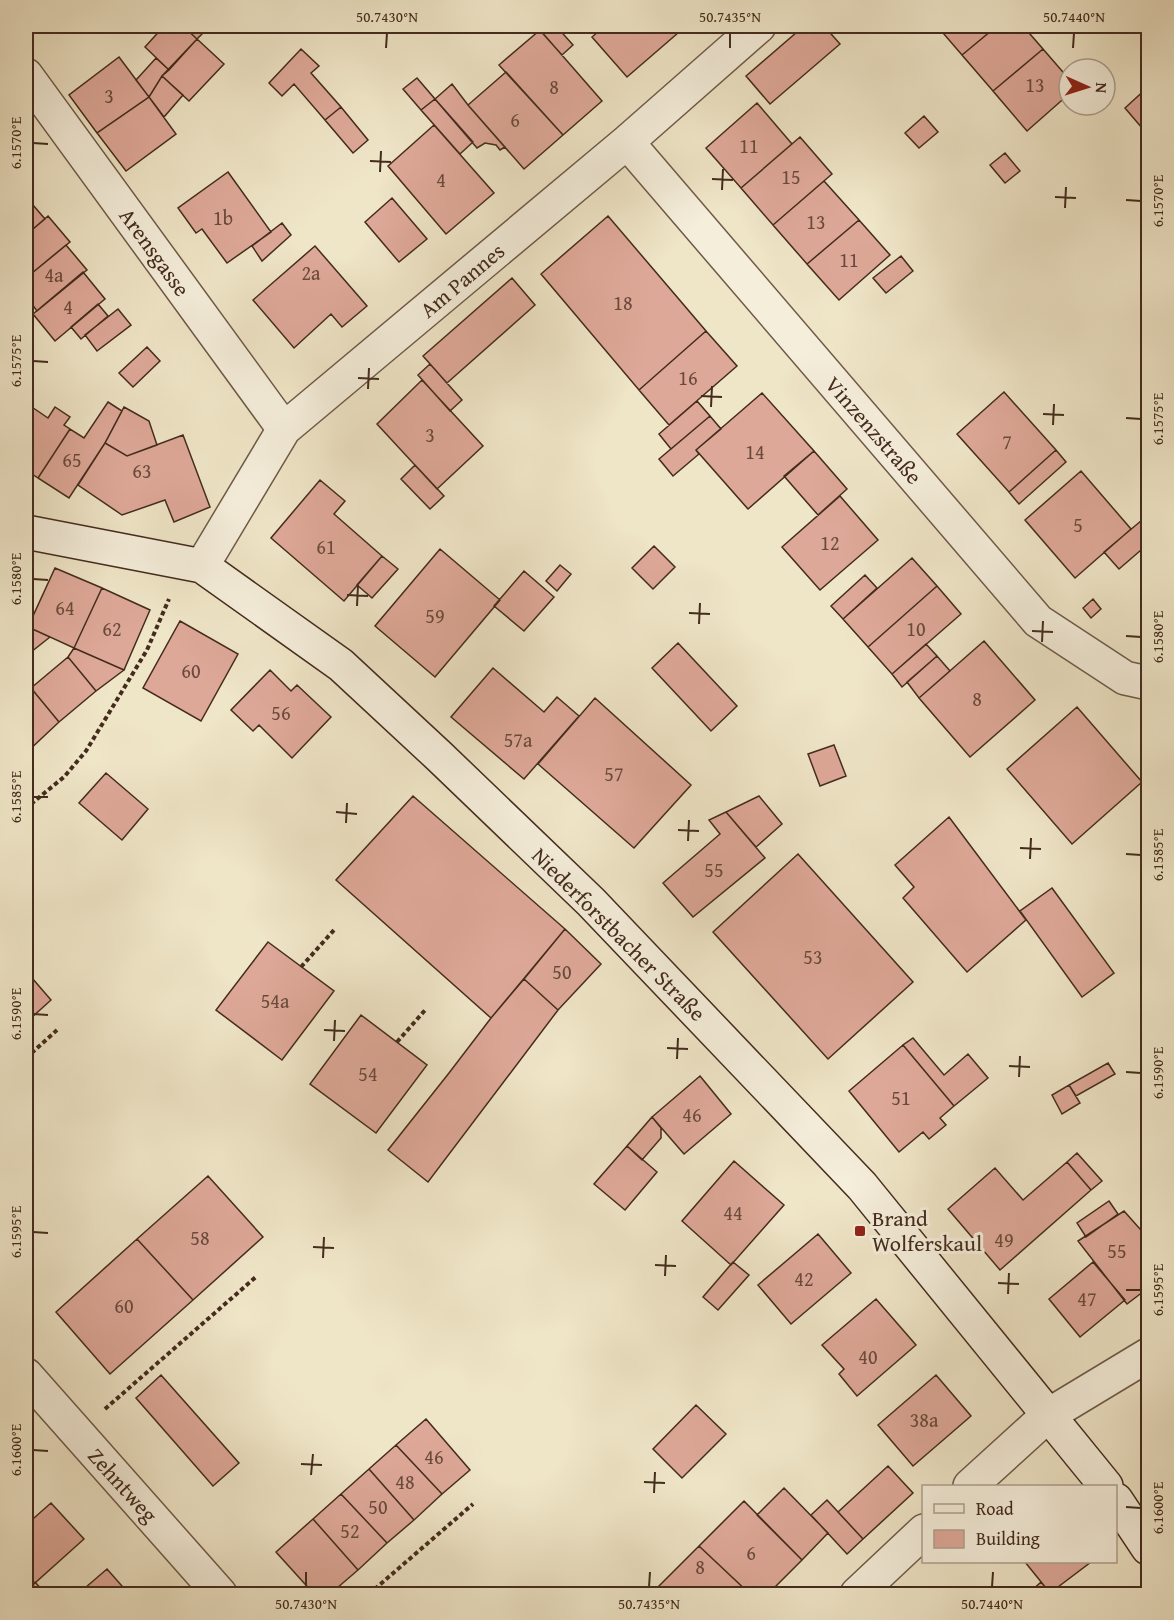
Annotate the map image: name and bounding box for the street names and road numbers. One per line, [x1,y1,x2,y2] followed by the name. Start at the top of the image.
[112,201,198,303] street label: Arensgasse
[413,235,511,325] street label: Am Pannes
[818,369,930,491] street label: Vinzenzstraße
[525,840,713,1028] street label: Niederforstbacher Straße
[81,1441,165,1530] street label: Zehntweg

